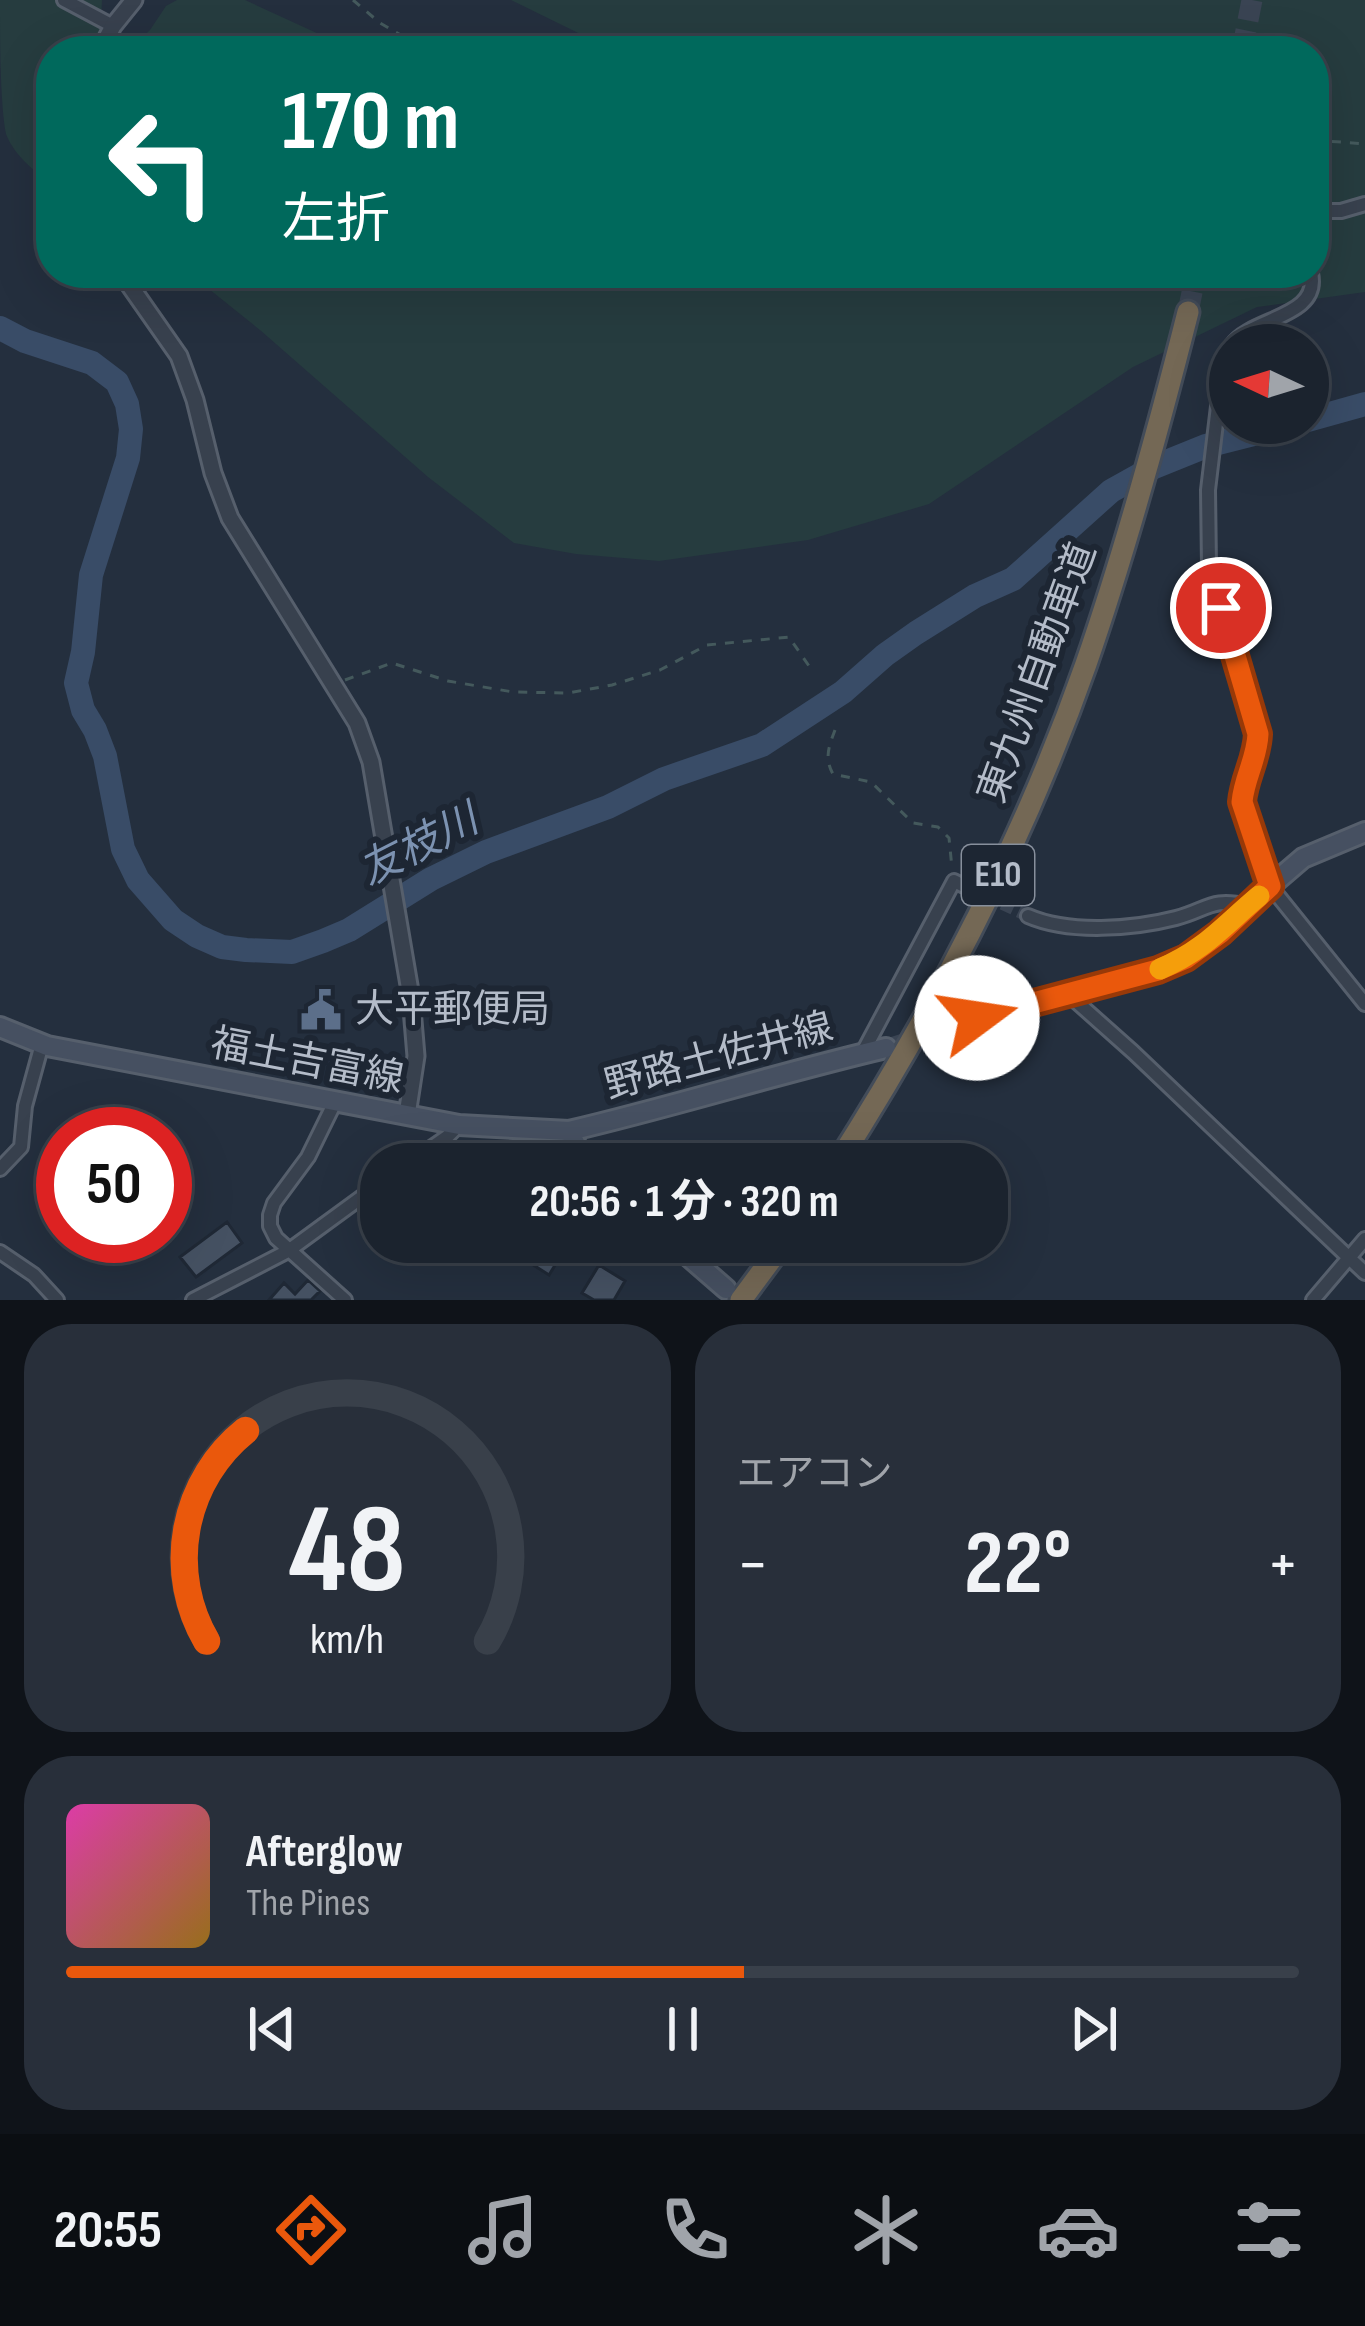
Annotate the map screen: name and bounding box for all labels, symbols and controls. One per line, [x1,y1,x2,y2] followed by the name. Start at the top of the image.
[282,72,459,173] text: 170 m
[84,84,240,240] icon: left
[282,188,390,253] text: 左折
[1209,324,1329,444] north arrow
[1209,324,1329,444] map controls
[969,537,1107,809] street label: 東九州自動車道
[1170,557,1272,659] pin
[1188,575,1254,641] icon: arrive
[351,793,490,897] water label: 友枝川
[962,845,1034,905] road number: E10
[914,955,1040,1081] position arrow
[298,987,344,1033] public building icon: 大平郵便局
[355,987,550,1034] place label: 大平郵便局
[600,1004,838,1110] street label: 野路土佐井線
[207,1020,407,1104] street label: 福土吉富線
[36,1107,192,1263] speed limit sign: 50
[530,1175,838,1230] text: 20:56 · 1 分 · 320 m
[737,1451,893,1498] text: エアコン
[289,1478,406,1627] text: 48
[964,1511,1071,1619] text: 22°
[737,1526,769,1605] text: −
[1267,1526,1299,1605] text: +
[310,1614,384,1666] text: km/h
[246,1825,403,1880] text: Afterglow
[246,1880,370,1927] text: The Pines
[239,1996,305,2062] icon: previous
[650,1996,716,2062] icon: pause
[1061,1996,1127,2062] icon: next
[269,2188,353,2272] icon: directions
[461,2188,545,2272] icon: music
[653,2188,737,2272] icon: phone
[844,2188,928,2272] icon: climate
[1036,2188,1120,2272] icon: car
[1227,2188,1311,2272] icon: filters
[54,2198,162,2263] text: 20:55

